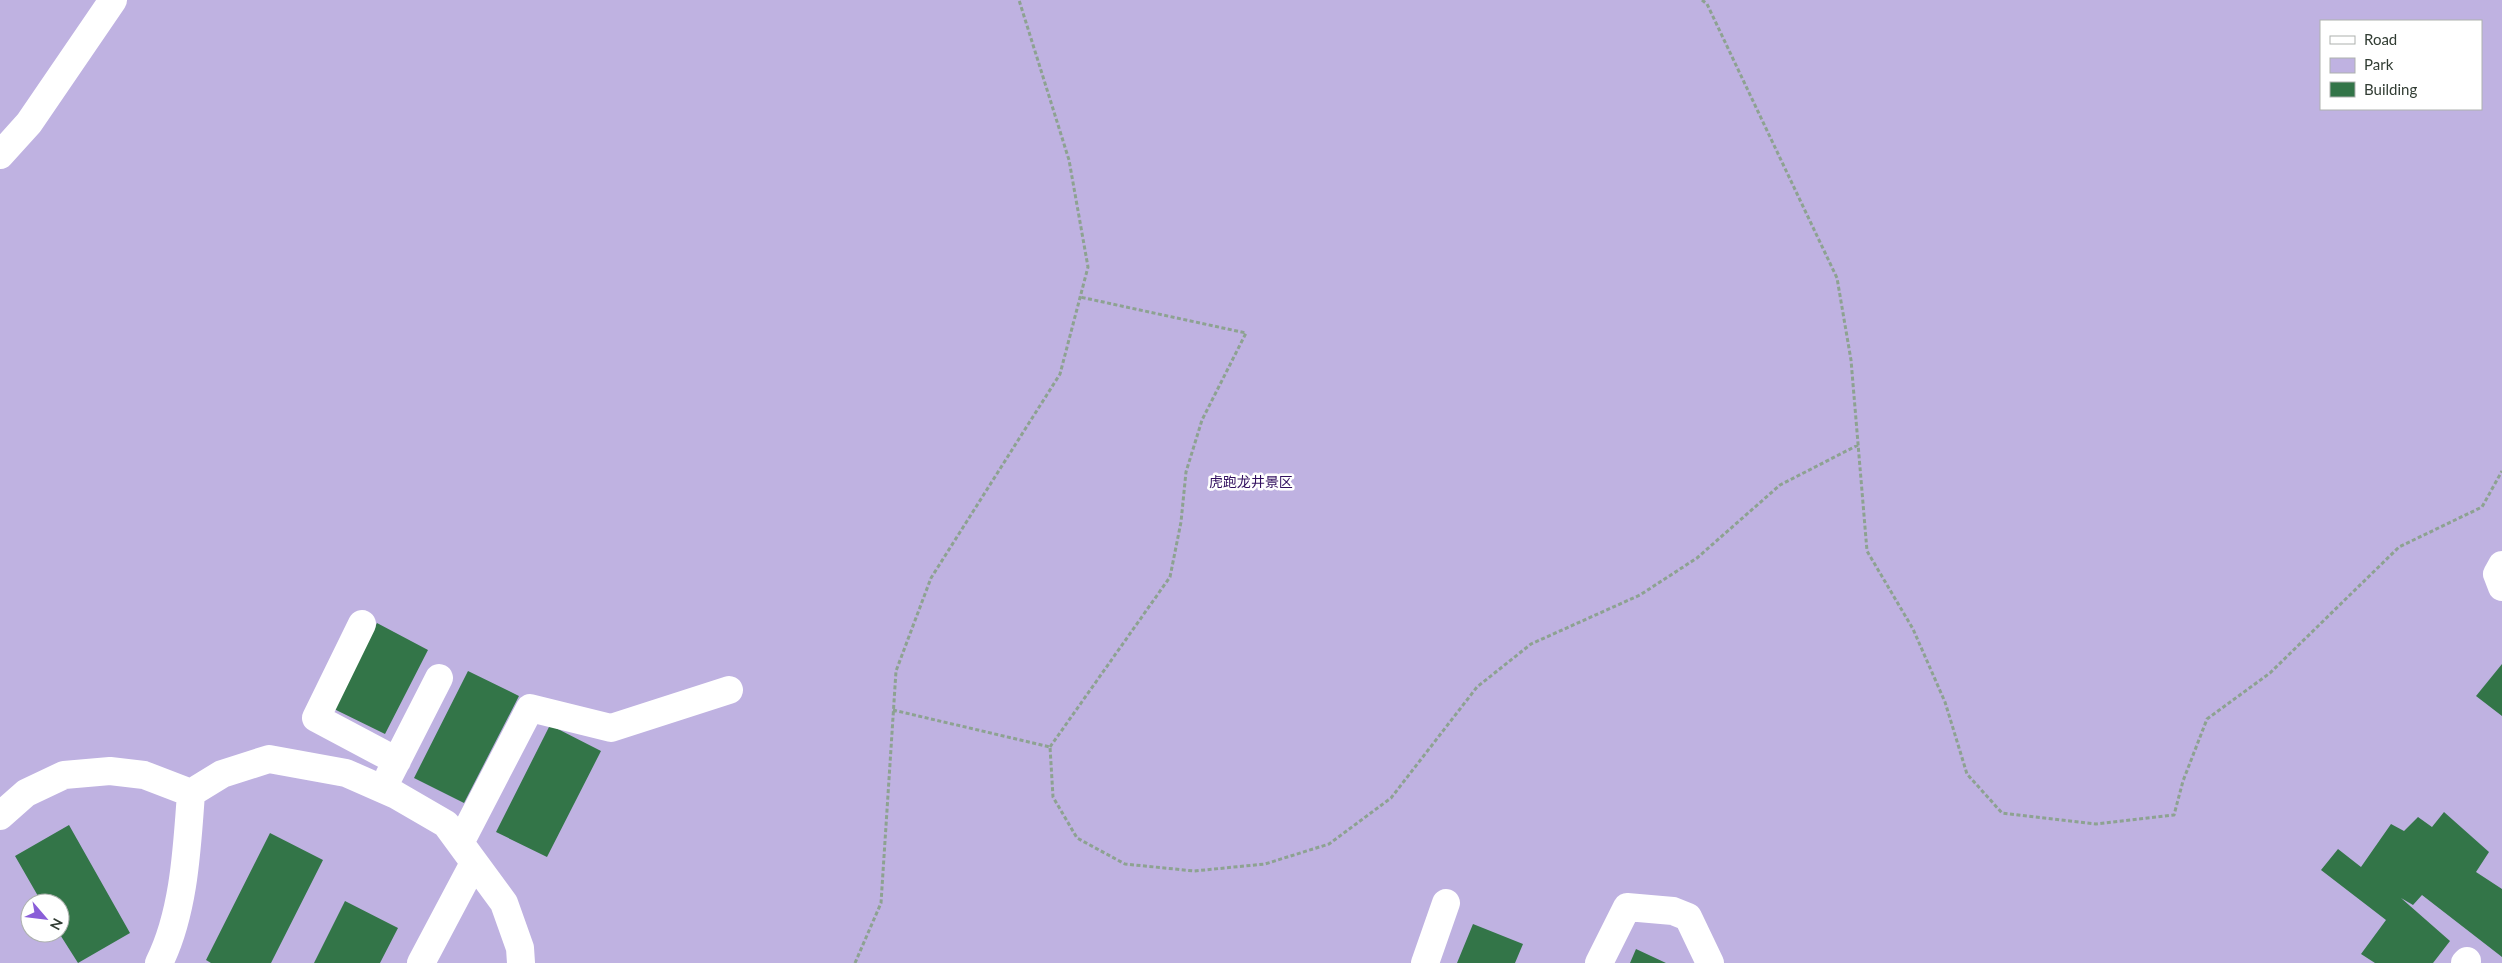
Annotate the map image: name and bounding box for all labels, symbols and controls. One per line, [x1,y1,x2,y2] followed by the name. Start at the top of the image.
[2320,20,2482,110] legend
[2364,30,2397,48] text: Road
[2364,55,2394,73] text: Park
[2364,80,2417,98] text: Building
[1209,473,1293,490] park label: 虎跑龙井景区
[20,893,70,943] north arrow
[47,916,67,933] text: N

